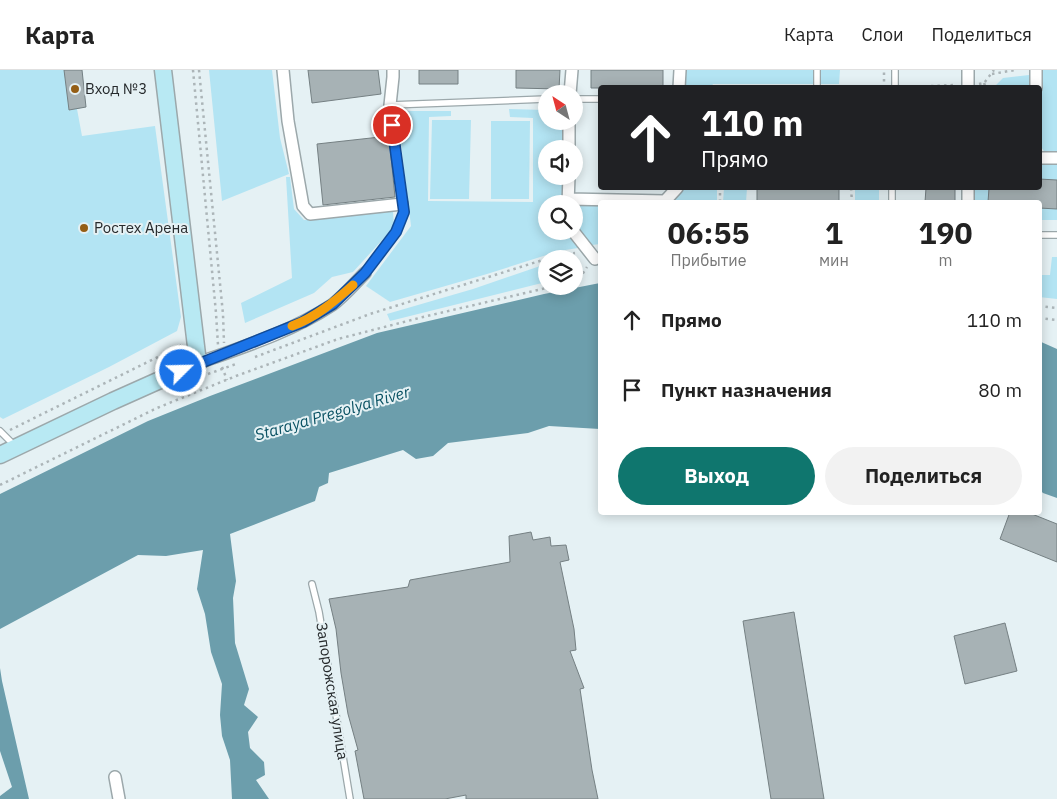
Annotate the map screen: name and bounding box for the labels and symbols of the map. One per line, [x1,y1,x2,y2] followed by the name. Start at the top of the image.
[85,79,147,98] place label: Вход №3
[69,83,81,95] marker: Вход №3
[538,85,582,130] north arrow
[371,104,413,146] pin
[94,218,188,237] place label: Ростех Арена
[78,222,90,234] marker: Ростех Арена
[154,344,206,396] position arrow
[252,381,413,445] water label: Staraya Pregolya River
[312,621,353,761] street label: Запорожская улица

